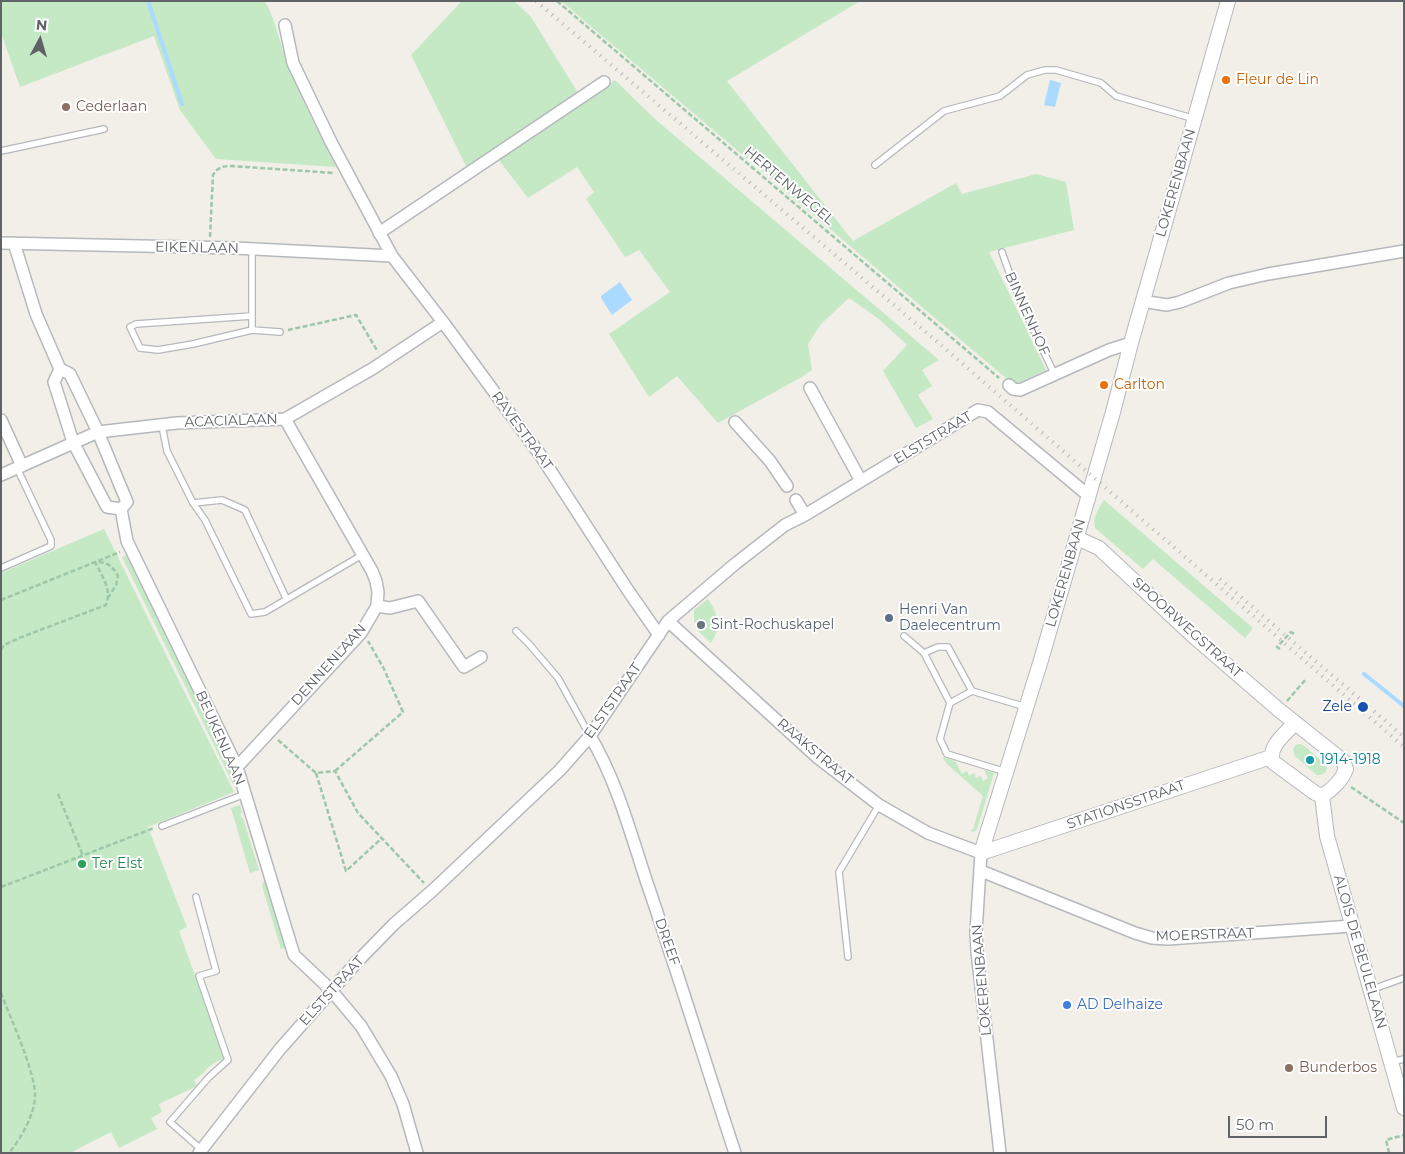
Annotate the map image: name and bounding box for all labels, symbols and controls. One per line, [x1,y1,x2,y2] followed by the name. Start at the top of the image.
[15,15,65,65] north arrow
[35,16,48,35] text: N
[1236,72,1319,88] place label: Fleur de Lin
[1220,74,1232,86] marker: Fleur de Lin
[76,99,147,115] place label: Cederlaan
[60,101,72,113] marker: Cederlaan
[1152,127,1200,239] street label: LOKERENBAAN
[741,143,837,229] street label: HERTENWEGEL
[155,239,239,257] street label: EIKENLAAN
[1001,269,1053,359] street label: BINNENHOF
[1114,377,1165,393] place label: Carlton
[1098,379,1110,391] marker: Carlton
[488,388,556,474] street label: RAVESTRAAT
[891,408,975,468] street label: ELSTSTRAAT
[184,411,278,431] street label: ACACIALAAN
[1042,517,1090,629] street label: LOKERENBAAN
[1129,574,1245,682] street label: SPOORWEGSTRAAT
[899,602,1001,634] place label: Henri Van Daelecentrum
[883,612,895,624] marker: Henri Van Daelecentrum
[711,617,834,633] place label: Sint-Rochuskapel
[695,619,707,631] marker: Sint-Rochuskapel
[288,621,370,709] street label: DENNENLAAN
[581,660,645,742] street label: ELSTSTRAAT
[192,688,248,788] street label: BEUKENLAAN
[1322,699,1352,715] place label: Zele
[1356,700,1370,714] marker: Zele
[773,715,857,789] street label: RAAKSTRAAT
[1320,752,1381,768] place label: 1914-1918
[1304,754,1316,766] marker: 1914-1918
[1065,777,1187,833] street label: STATIONSSTRAAT
[92,856,143,872] place label: Ter Elst
[76,858,88,870] marker: Ter Elst
[1330,873,1390,1031] street label: ALOIS DE BEULELAAN
[651,916,683,968] street label: DREEF
[969,923,995,1037] street label: LOKERENBAAN
[1155,925,1255,945] street label: MOERSTRAAT
[296,953,368,1029] street label: ELSTSTRAAT
[1077,997,1163,1013] place label: AD Delhaize
[1061,999,1073,1011] marker: AD Delhaize
[1299,1060,1377,1076] place label: Bunderbos
[1283,1062,1295,1074] marker: Bunderbos
[1230,1106,1329,1138] scale bar
[1236,1115,1274,1134] text: 50 m

